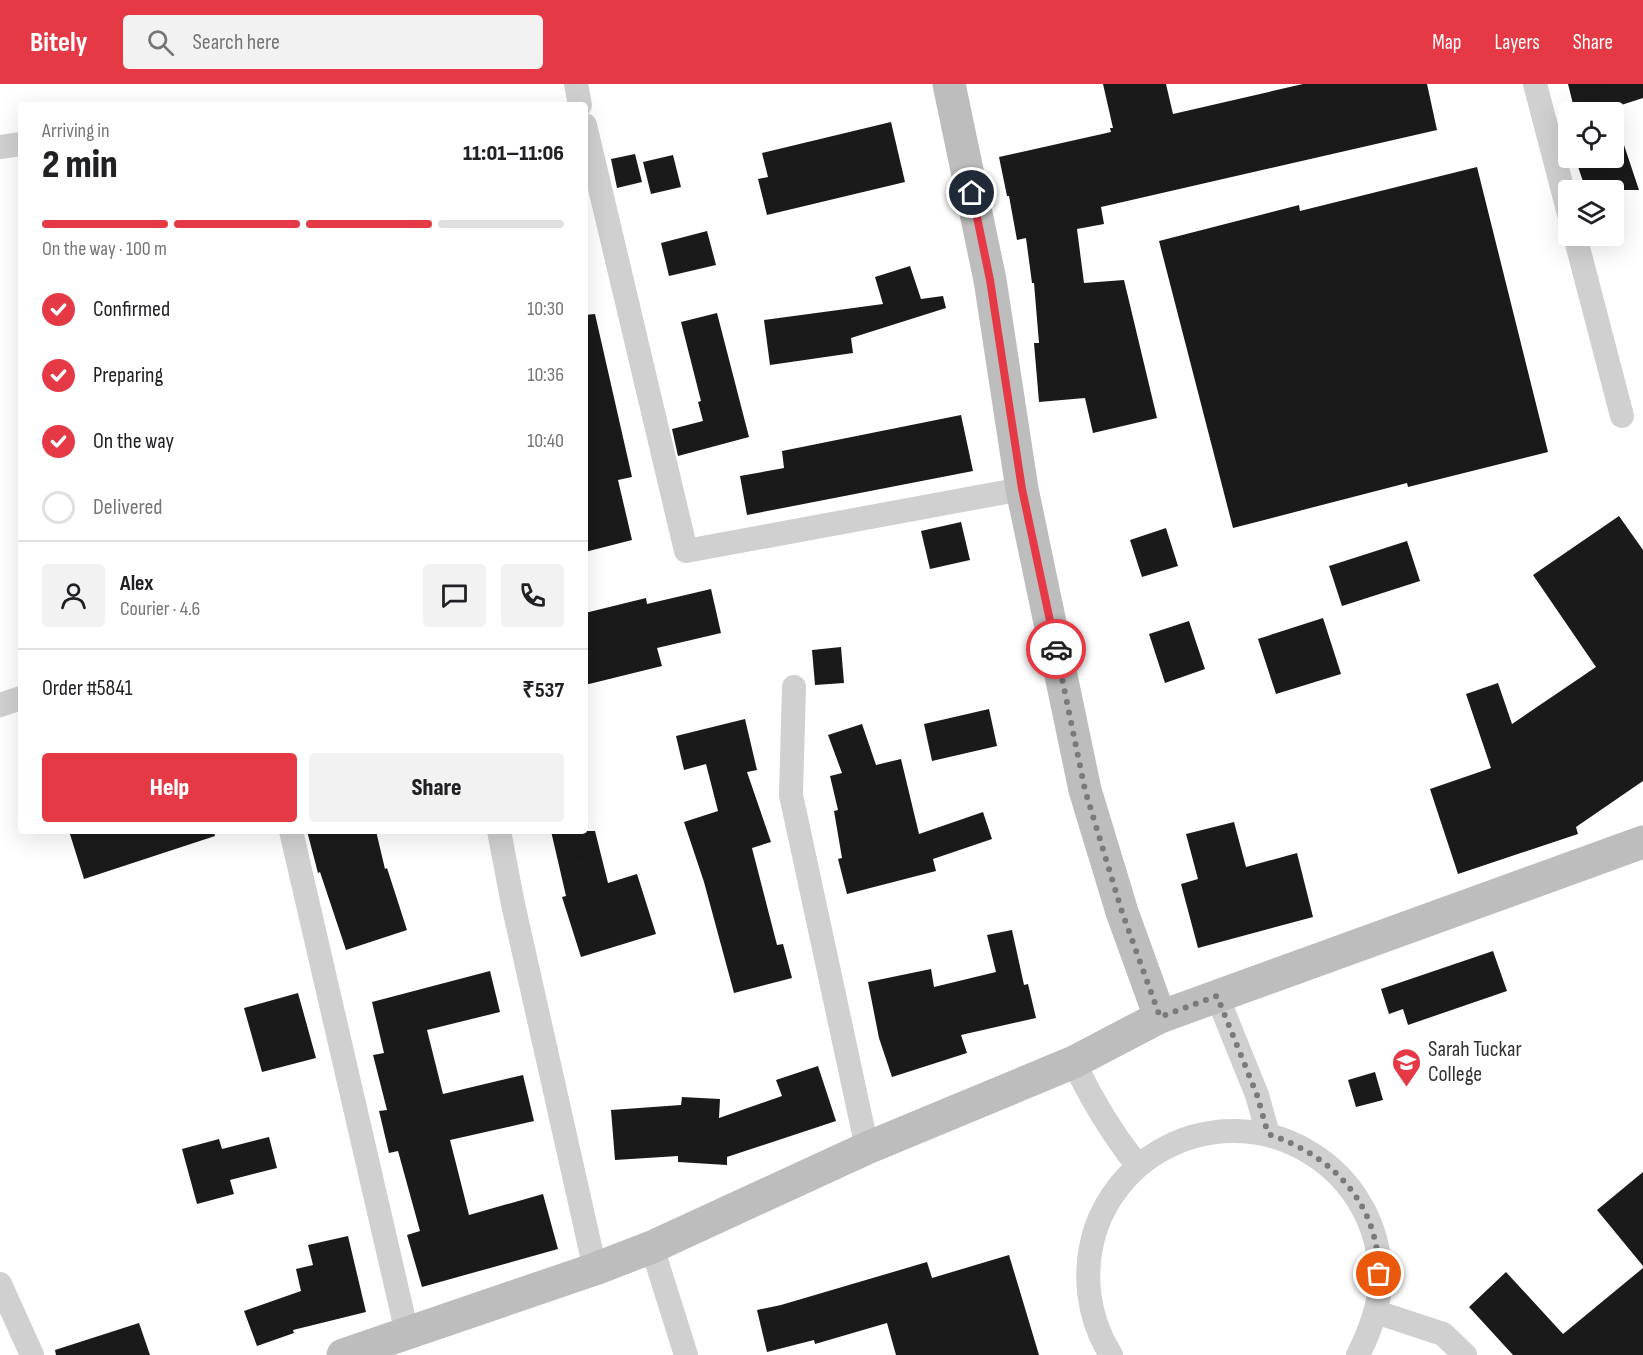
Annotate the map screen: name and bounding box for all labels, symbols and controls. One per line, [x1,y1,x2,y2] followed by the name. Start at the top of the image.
[123,15,543,69] search box
[30,26,87,59] text: Bitely
[144,26,177,59] icon: search
[192,29,280,56] text: Search here
[1432,30,1461,55] text: Map
[1494,30,1540,55] text: Layers
[1573,30,1613,55] text: Share
[1558,102,1624,246] map controls
[1558,102,1624,168] button: locate
[42,119,110,143] text: Arriving in
[463,140,564,167] text: 11:01–11:06
[42,142,118,189] text: 2 min
[946,167,997,218] pin
[955,176,988,209] icon: home
[1558,180,1624,246] button: layers
[42,237,167,261] text: On the way · 100 m
[42,293,75,326] icon: check
[93,296,170,323] text: Confirmed
[527,297,564,321] text: 10:30
[42,359,75,392] icon: check
[93,362,163,389] text: Preparing
[527,363,564,387] text: 10:36
[42,425,75,458] icon: check
[93,428,174,455] text: On the way
[527,429,564,453] text: 10:40
[93,494,162,521] text: Delivered
[42,564,105,627] button: person
[423,564,486,627] button: chat
[501,564,564,627] button: phone
[120,570,153,597] text: Alex
[120,597,200,621] text: Courier · 4.6
[1026,619,1086,679] courier
[1040,633,1073,666] icon: car
[42,675,133,702] text: Order #5841
[522,677,564,704] text: ₹537
[42,753,297,822] button: Help
[309,753,564,822] button: Share
[1428,1036,1522,1088] place label: Sarah Tuckar College
[1391,1046,1423,1088] school or university icon: Sarah Tuckar College
[1353,1248,1404,1299] pin
[1362,1257,1395,1290] icon: bag

